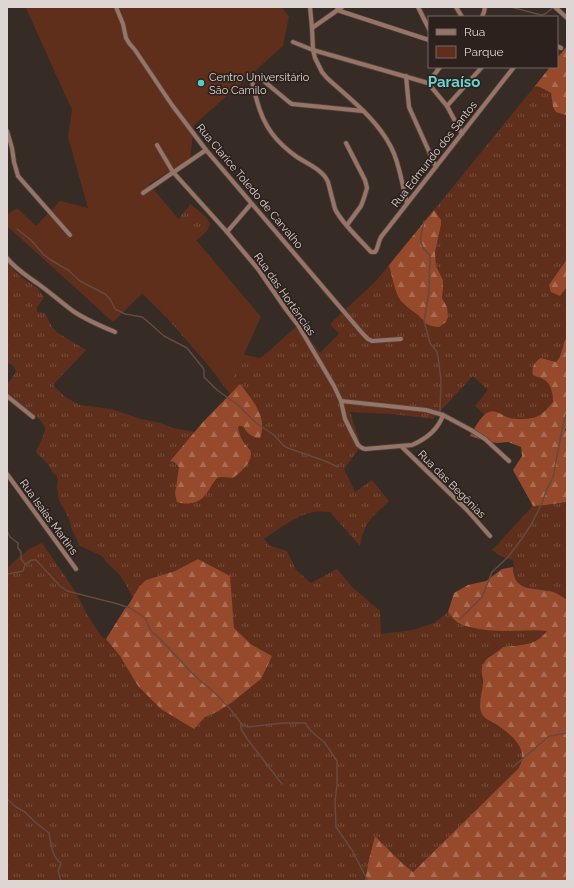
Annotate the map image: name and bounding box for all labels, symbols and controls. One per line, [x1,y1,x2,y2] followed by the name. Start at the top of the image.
[428,16,558,68] legend
[464,25,485,39] text: Rua
[464,45,504,59] text: Parque
[209,71,310,97] place label: Centro Universitário São Camilo
[428,73,480,91] district label: Paraíso
[196,78,206,88] marker: Centro Universitário São Camilo
[389,99,480,210] street label: Rua Edmundo dos Santos
[194,121,306,252] street label: Rua Clarice Toledo de Carvalho
[251,250,318,338] street label: Rua das Hortências
[415,448,488,521] street label: Rua das Begônias
[17,477,80,558] street label: Rua Isaías Martins

